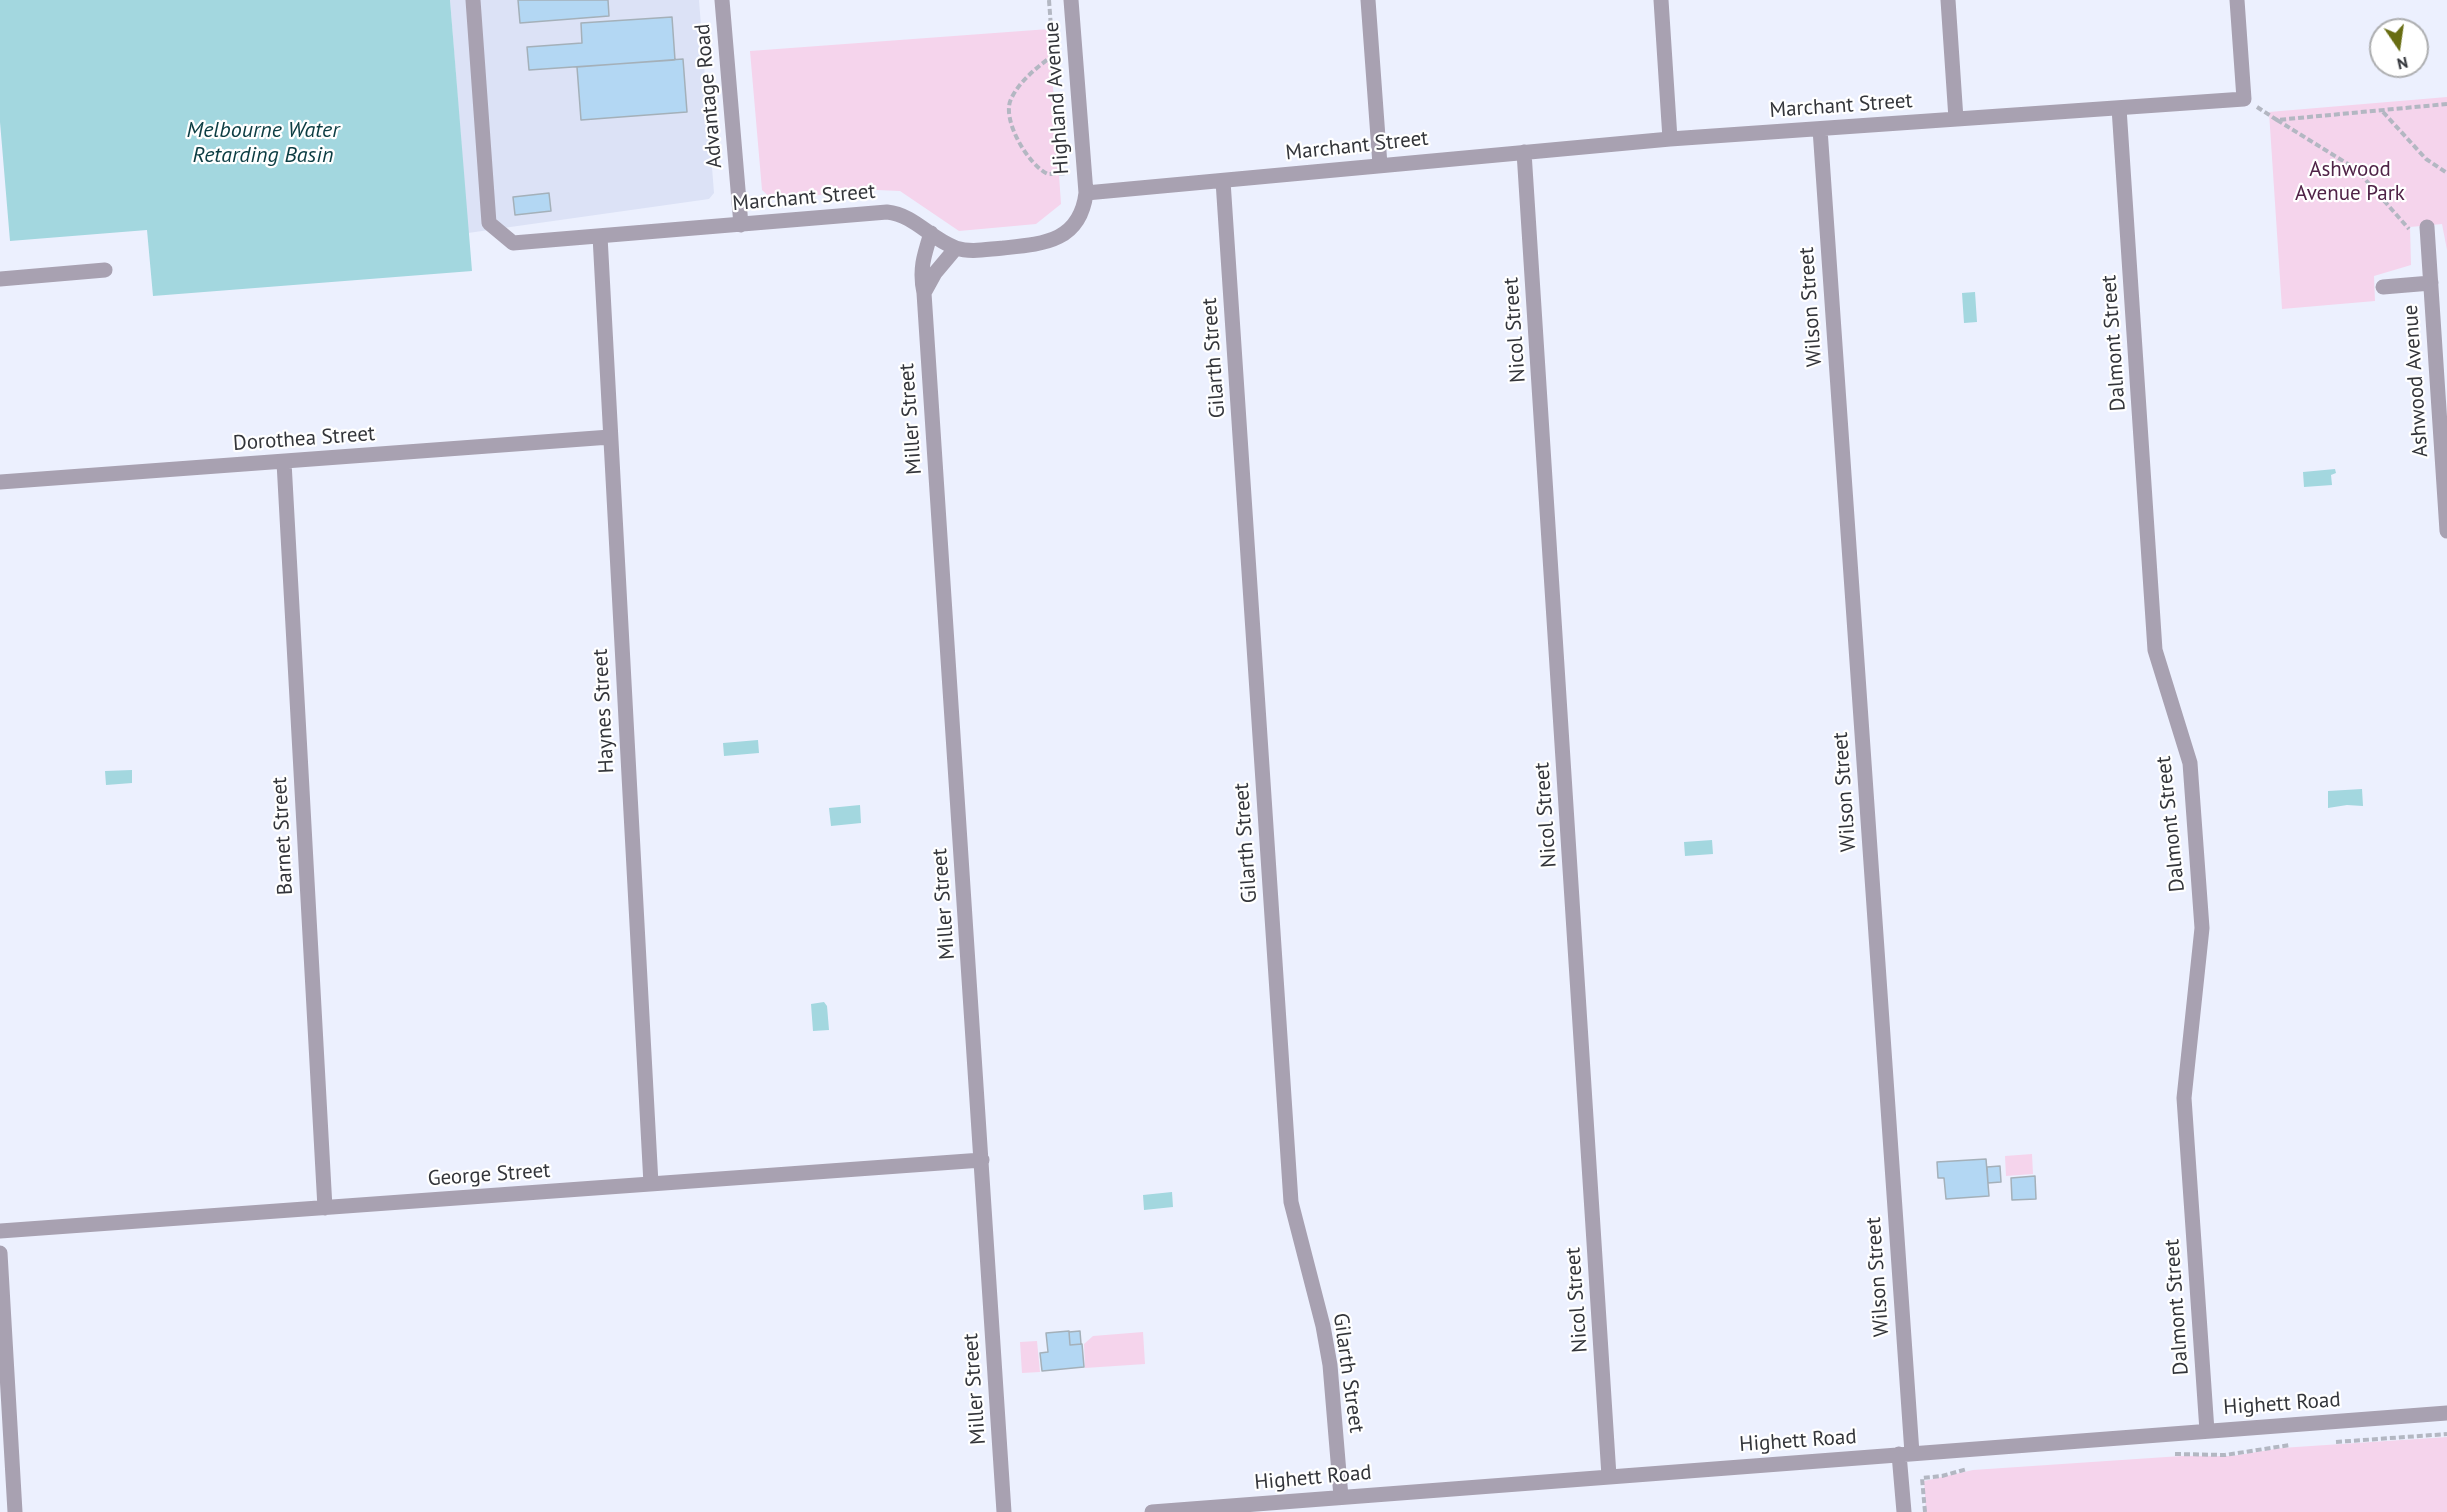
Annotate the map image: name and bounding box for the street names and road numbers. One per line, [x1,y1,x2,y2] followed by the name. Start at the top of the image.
[1039,21,1075,175] street label: Highland Avenue
[690,23,728,169] street label: Advantage Road
[1769,88,1913,124] street label: Marchant Street
[1284,126,1430,166] street label: Marchant Street
[731,179,877,217] street label: Marchant Street
[1794,246,1828,368] street label: Wilson Street
[2097,274,2131,412] street label: Dalmont Street
[1499,277,1531,383] street label: Nicol Street
[1197,297,1231,419] street label: Gilarth Street
[2398,304,2434,458] street label: Ashwood Avenue
[895,362,927,476] street label: Miller Street
[232,421,376,457] street label: Dorothea Street
[588,648,620,774] street label: Haynes Street
[1828,731,1862,853] street label: Wilson Street
[2151,755,2191,893] street label: Dalmont Street
[1530,762,1562,868] street label: Nicol Street
[267,776,299,896] street label: Barnet Street
[1229,782,1263,904] street label: Gilarth Street
[928,847,960,961] street label: Miller Street
[427,1158,551,1192] street label: George Street
[1861,1216,1895,1338] street label: Wilson Street
[2160,1238,2194,1376] street label: Dalmont Street
[1561,1247,1593,1353] street label: Nicol Street
[1327,1312,1369,1434] street label: Gilarth Street
[959,1332,991,1446] street label: Miller Street
[2223,1387,2341,1421] street label: Highett Road
[1739,1424,1857,1458] street label: Highett Road
[1253,1460,1373,1496] street label: Highett Road

